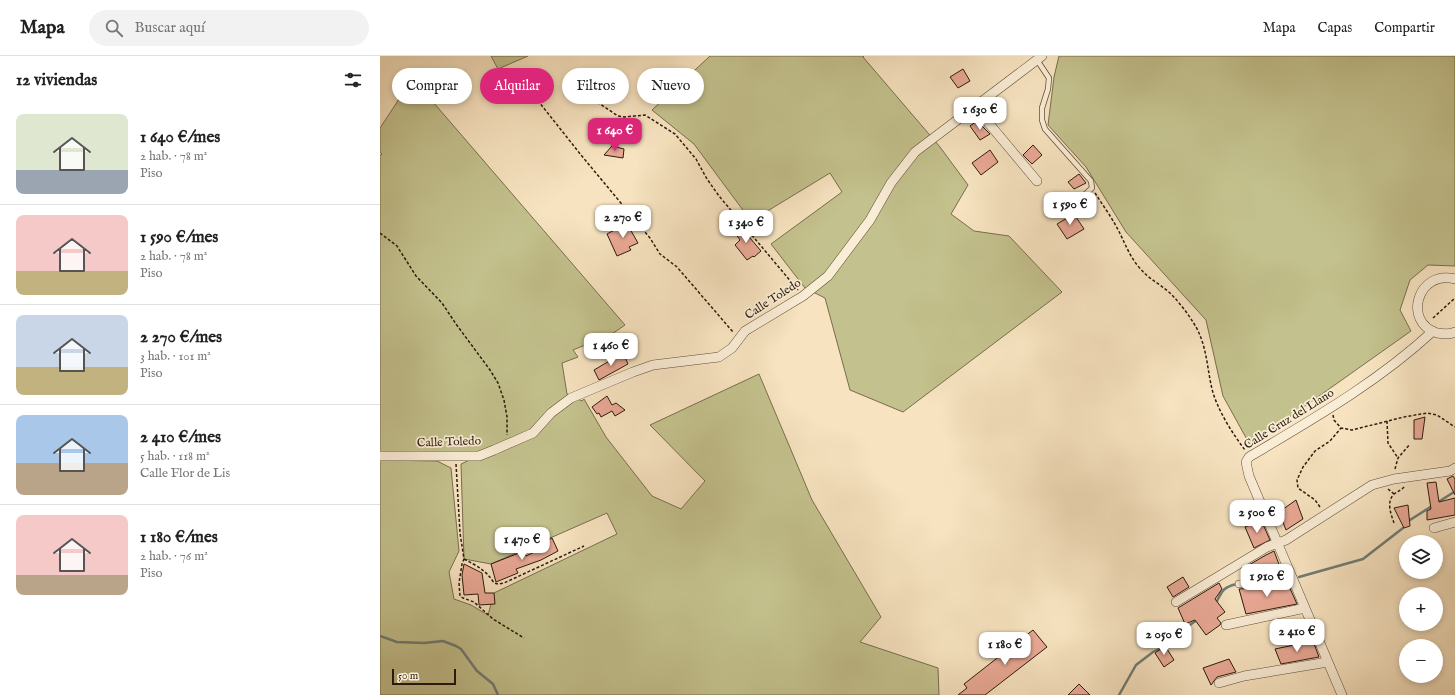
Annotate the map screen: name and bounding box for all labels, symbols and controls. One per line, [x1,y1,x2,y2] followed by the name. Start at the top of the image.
[89,10,369,46] search box
[20,16,65,40] text: Mapa
[103,17,125,39] icon: search
[135,18,205,37] text: Buscar aquí
[1263,19,1296,37] text: Mapa
[1318,19,1352,37] text: Capas
[1374,19,1435,37] text: Compartir
[392,68,472,104] chip: Comprar
[480,68,554,104] chip: Alquilar
[562,68,629,104] chip: Filtros
[637,68,704,104] chip: Nuevo
[342,69,364,91] icon: filters
[16,70,97,91] text: 12 viviendas
[943,97,1017,131] pin: 1 630 €
[963,101,997,118] text: 1 630 €
[578,118,652,152] pin: 1 640 €
[597,122,633,139] text: 1 640 €
[140,127,220,148] text: 1 640 €/mes
[48,130,96,178] icon: home
[140,148,207,165] text: 2 hab. · 78 m²
[140,165,163,182] text: Piso
[1033,192,1107,226] pin: 1 590 €
[1053,196,1087,213] text: 1 590 €
[586,205,660,239] pin: 2 270 €
[604,209,642,226] text: 2 270 €
[709,210,783,244] pin: 1 340 €
[728,214,764,231] text: 1 340 €
[140,227,218,248] text: 1 590 €/mes
[48,231,96,279] icon: home
[140,248,207,265] text: 2 hab. · 78 m²
[140,265,163,282] text: Piso
[742,275,804,323] street label: Calle Toledo
[140,327,222,348] text: 2 270 €/mes
[48,331,96,379] icon: home
[574,333,648,367] pin: 1 460 €
[593,337,629,354] text: 1 460 €
[140,348,211,365] text: 3 hab. · 101 m²
[140,365,163,382] text: Piso
[1241,385,1337,453] street label: Calle Cruz del Llano
[140,427,221,448] text: 2 410 €/mes
[48,431,96,479] icon: home
[417,433,482,451] street label: Calle Toledo
[140,448,210,465] text: 5 hab. · 118 m²
[140,465,230,482] text: Calle Flor de Lis
[1220,500,1294,534] pin: 2 500 €
[1239,504,1275,521] text: 2 500 €
[140,527,218,548] text: 1 180 €/mes
[485,527,559,561] pin: 1 470 €
[48,531,96,579] icon: home
[504,531,540,548] text: 1 470 €
[1399,535,1443,683] map controls
[1399,535,1443,579] button: layers
[140,548,208,565] text: 2 hab. · 76 m²
[1230,564,1304,598] pin: 1 910 €
[140,565,163,582] text: Piso
[1250,568,1284,585] text: 1 910 €
[1399,587,1443,631] button: +
[1260,619,1334,653] pin: 2 410 €
[1127,622,1201,656] pin: 2 050 €
[1279,623,1315,640] text: 2 410 €
[1146,626,1182,643] text: 2 050 €
[968,632,1042,666] pin: 1 180 €
[988,636,1022,653] text: 1 180 €
[1399,639,1443,683] button: −
[392,667,456,686] scale bar
[398,669,418,683] text: 50 m

